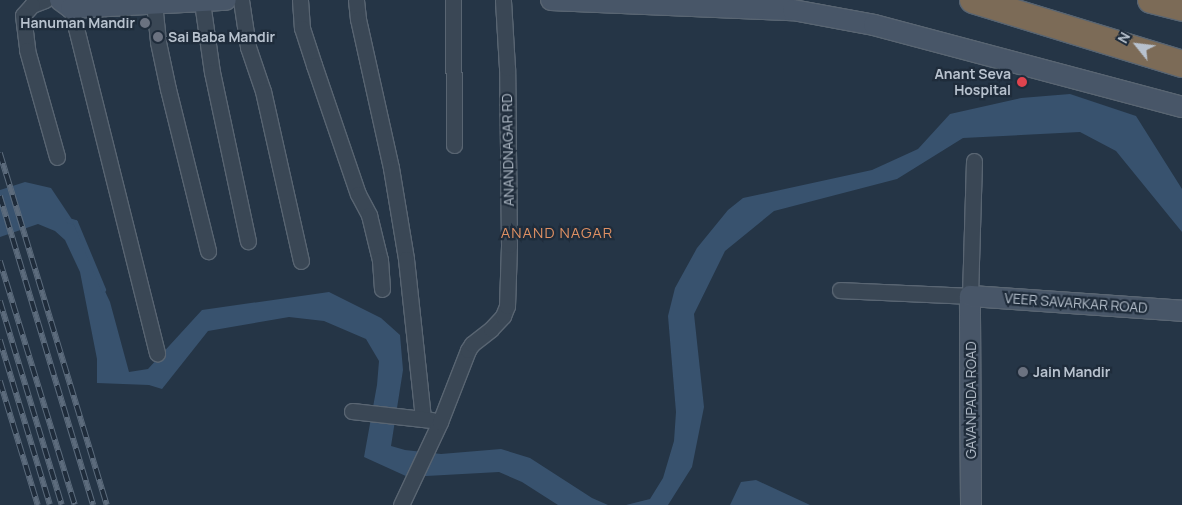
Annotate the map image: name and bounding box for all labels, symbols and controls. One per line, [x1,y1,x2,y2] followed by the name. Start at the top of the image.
[20,15,135,31] place label: Hanuman Mandir
[139,17,151,29] marker: Hanuman Mandir
[1112,20,1162,70] north arrow
[1113,28,1134,46] text: N
[168,29,275,45] place label: Sai Baba Mandir
[152,31,164,43] marker: Sai Baba Mandir
[934,66,1011,98] place label: Anant Seva Hospital
[1015,75,1029,89] marker: Anant Seva Hospital
[499,93,517,207] street label: ANANDNAGAR RD
[499,224,615,242] district label: ANAND NAGAR
[1004,290,1148,316] street label: VEER SAVARKAR ROAD
[963,341,979,459] street label: GAVANPADA ROAD
[1033,364,1110,380] place label: Jain Mandir
[1017,366,1029,378] marker: Jain Mandir

